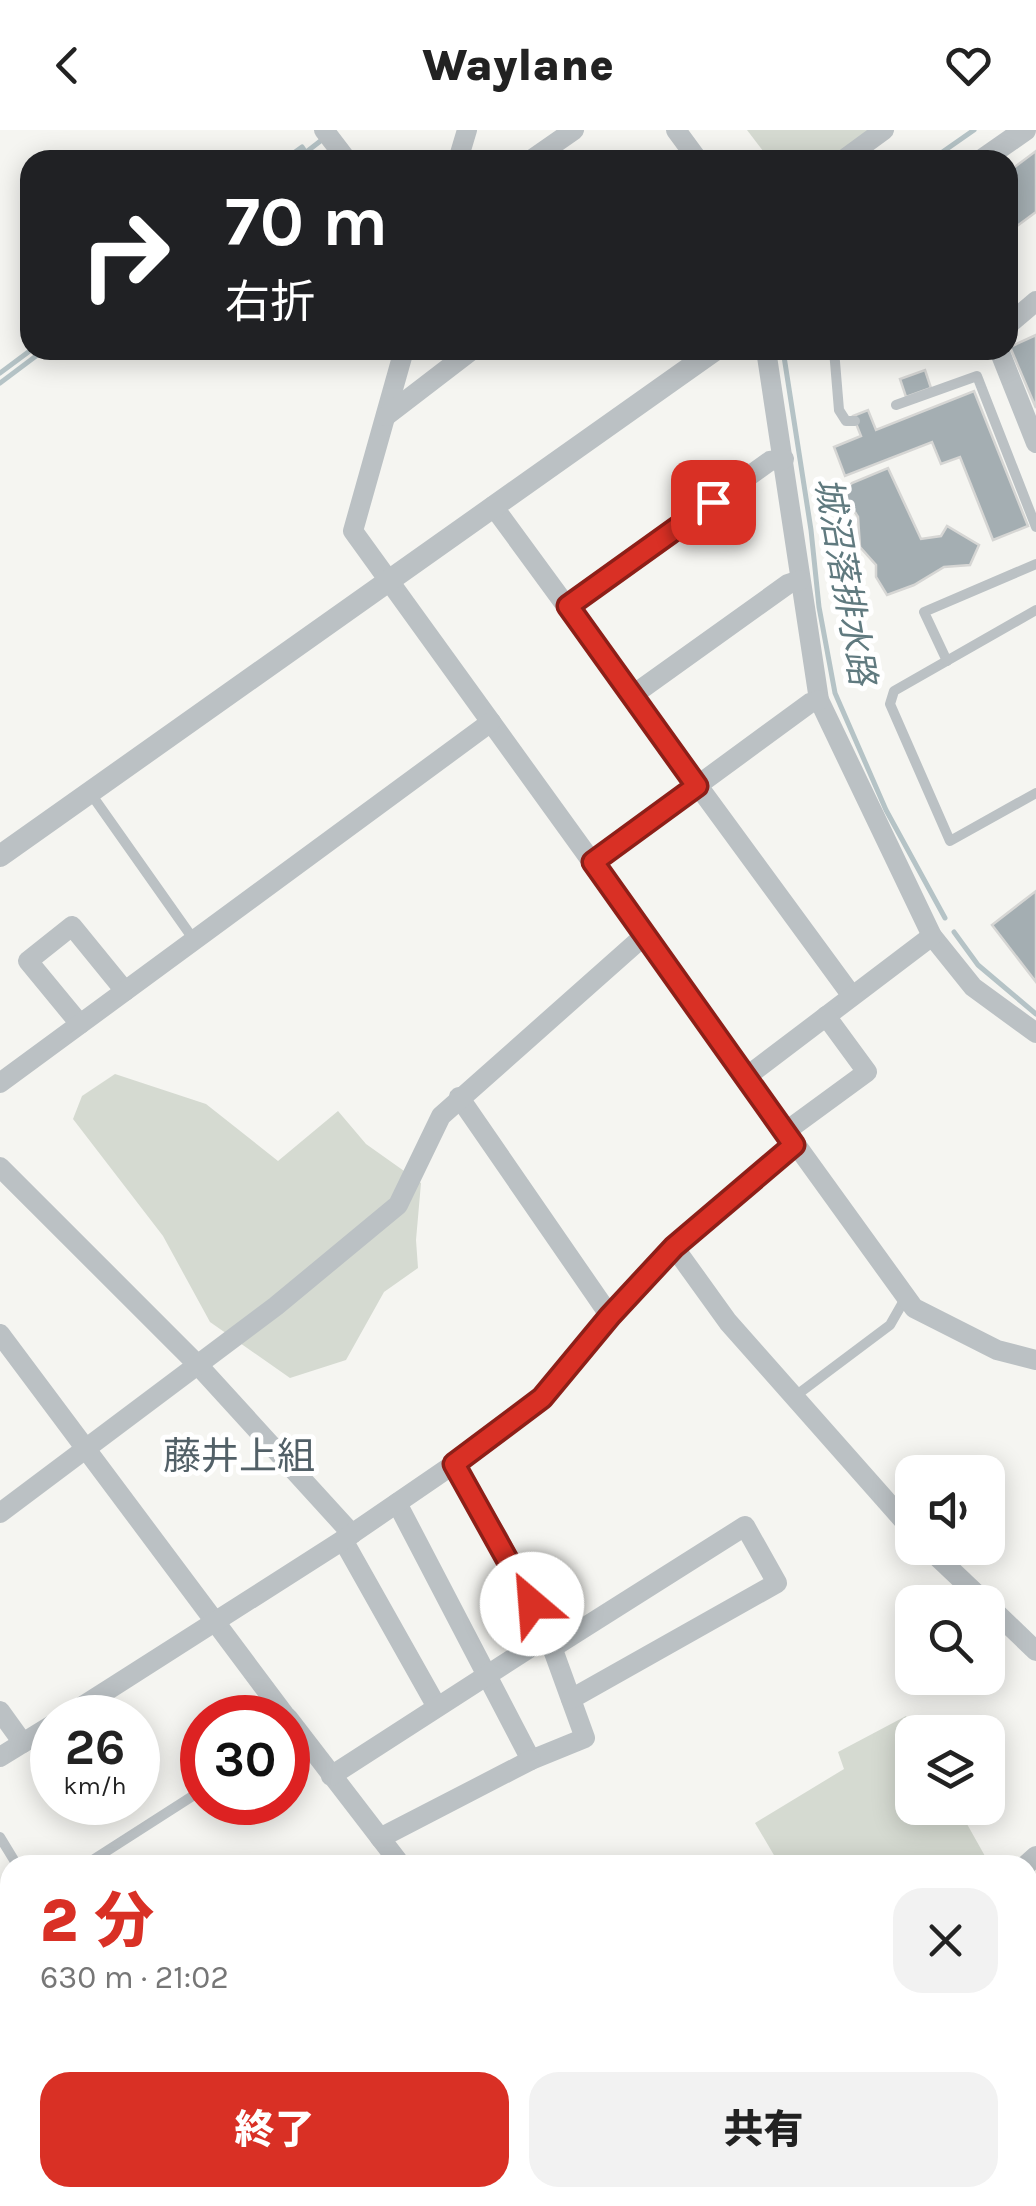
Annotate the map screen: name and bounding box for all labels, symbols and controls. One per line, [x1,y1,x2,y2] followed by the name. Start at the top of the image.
[40,38,95,93] icon: back
[941,38,996,93] icon: heart
[422,39,614,91] text: Waylane
[225,181,388,263] text: 70 m
[60,190,190,320] icon: right
[225,276,315,328] text: 右折
[671,460,756,545] pin
[807,474,884,691] water label: 城沼落排水路
[686,475,741,530] icon: arrive
[163,1434,315,1479] district label: 藤井上組
[895,1455,1005,1825] map controls
[895,1455,1005,1565] button: sound
[480,1552,584,1656] position arrow
[895,1585,1005,1695] button: search
[180,1695,310,1825] speed limit sign: 30
[895,1715,1005,1825] button: layers
[65,1718,125,1777] text: 26
[63,1771,127,1800] text: km/h
[40,1886,154,1956] text: 2 分
[893,1888,998,1993] button: close
[40,1959,229,1996] text: 630 m · 21:02
[40,2072,509,2187] button: 終了
[529,2072,998,2187] button: 共有

